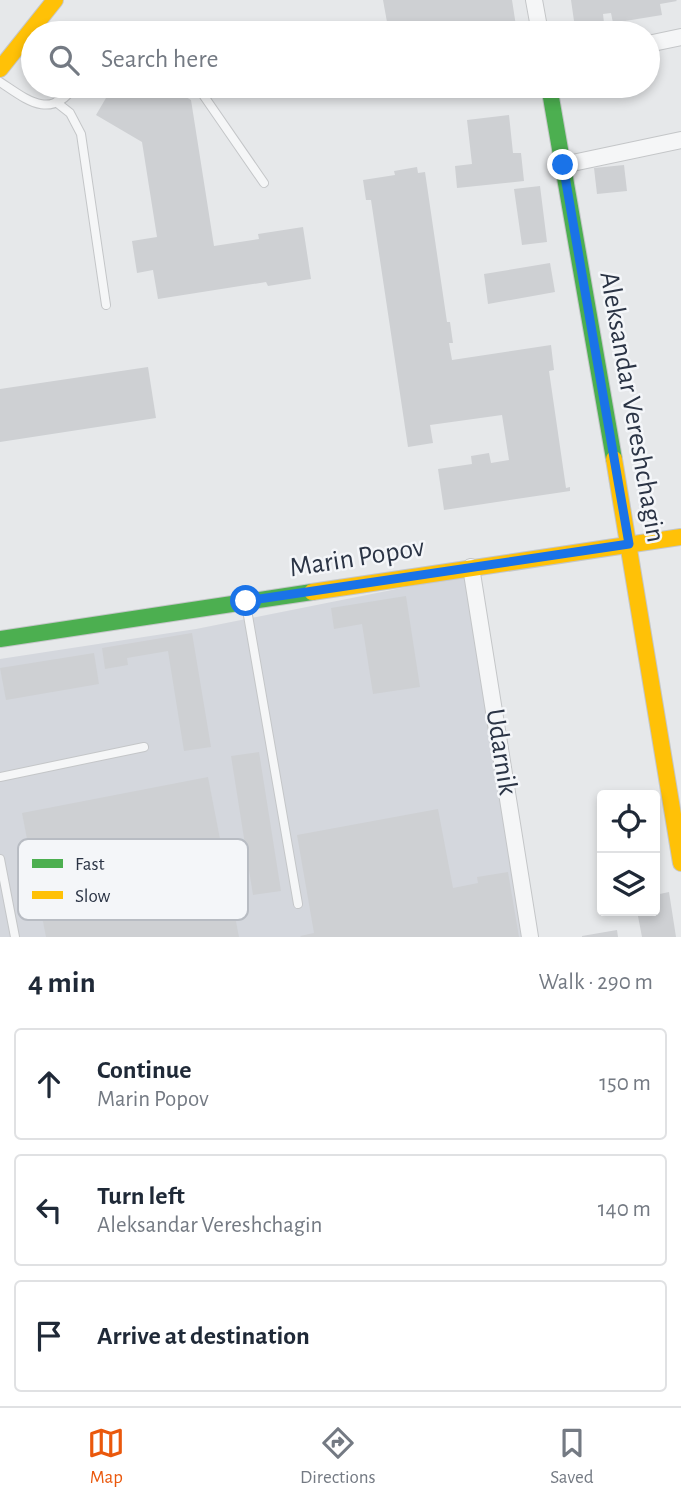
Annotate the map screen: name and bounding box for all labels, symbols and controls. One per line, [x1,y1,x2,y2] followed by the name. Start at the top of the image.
[21,21,660,98] search box
[45,41,83,79] icon: search
[101,46,219,72] text: Search here
[547,149,578,180] route end
[594,269,670,545] street label: Aleksandar Vereshchagin
[288,534,426,582] street label: Marin Popov
[230,585,261,616] route start
[480,707,522,797] street label: Udarnik
[597,790,660,916] map controls
[597,790,660,853] button: locate
[18,839,248,920] legend
[597,853,660,916] button: layers
[75,855,105,874] text: Fast
[75,887,111,906] text: Slow
[28,968,96,998] text: 4 min
[538,971,653,994] text: Walk · 290 m
[97,1057,192,1083] text: Continue
[30,1065,68,1103] icon: ahead
[599,1072,651,1095] text: 150 m
[97,1088,209,1111] text: Marin Popov
[97,1183,185,1209] text: Turn left
[30,1191,68,1229] icon: left
[598,1198,651,1221] text: 140 m
[97,1214,323,1237] text: Aleksandar Vereshchagin
[30,1317,68,1355] icon: arrive
[97,1323,310,1349] text: Arrive at destination
[87,1424,125,1489] tab: Map
[300,1424,376,1489] tab: Directions
[550,1424,594,1489] tab: Saved

